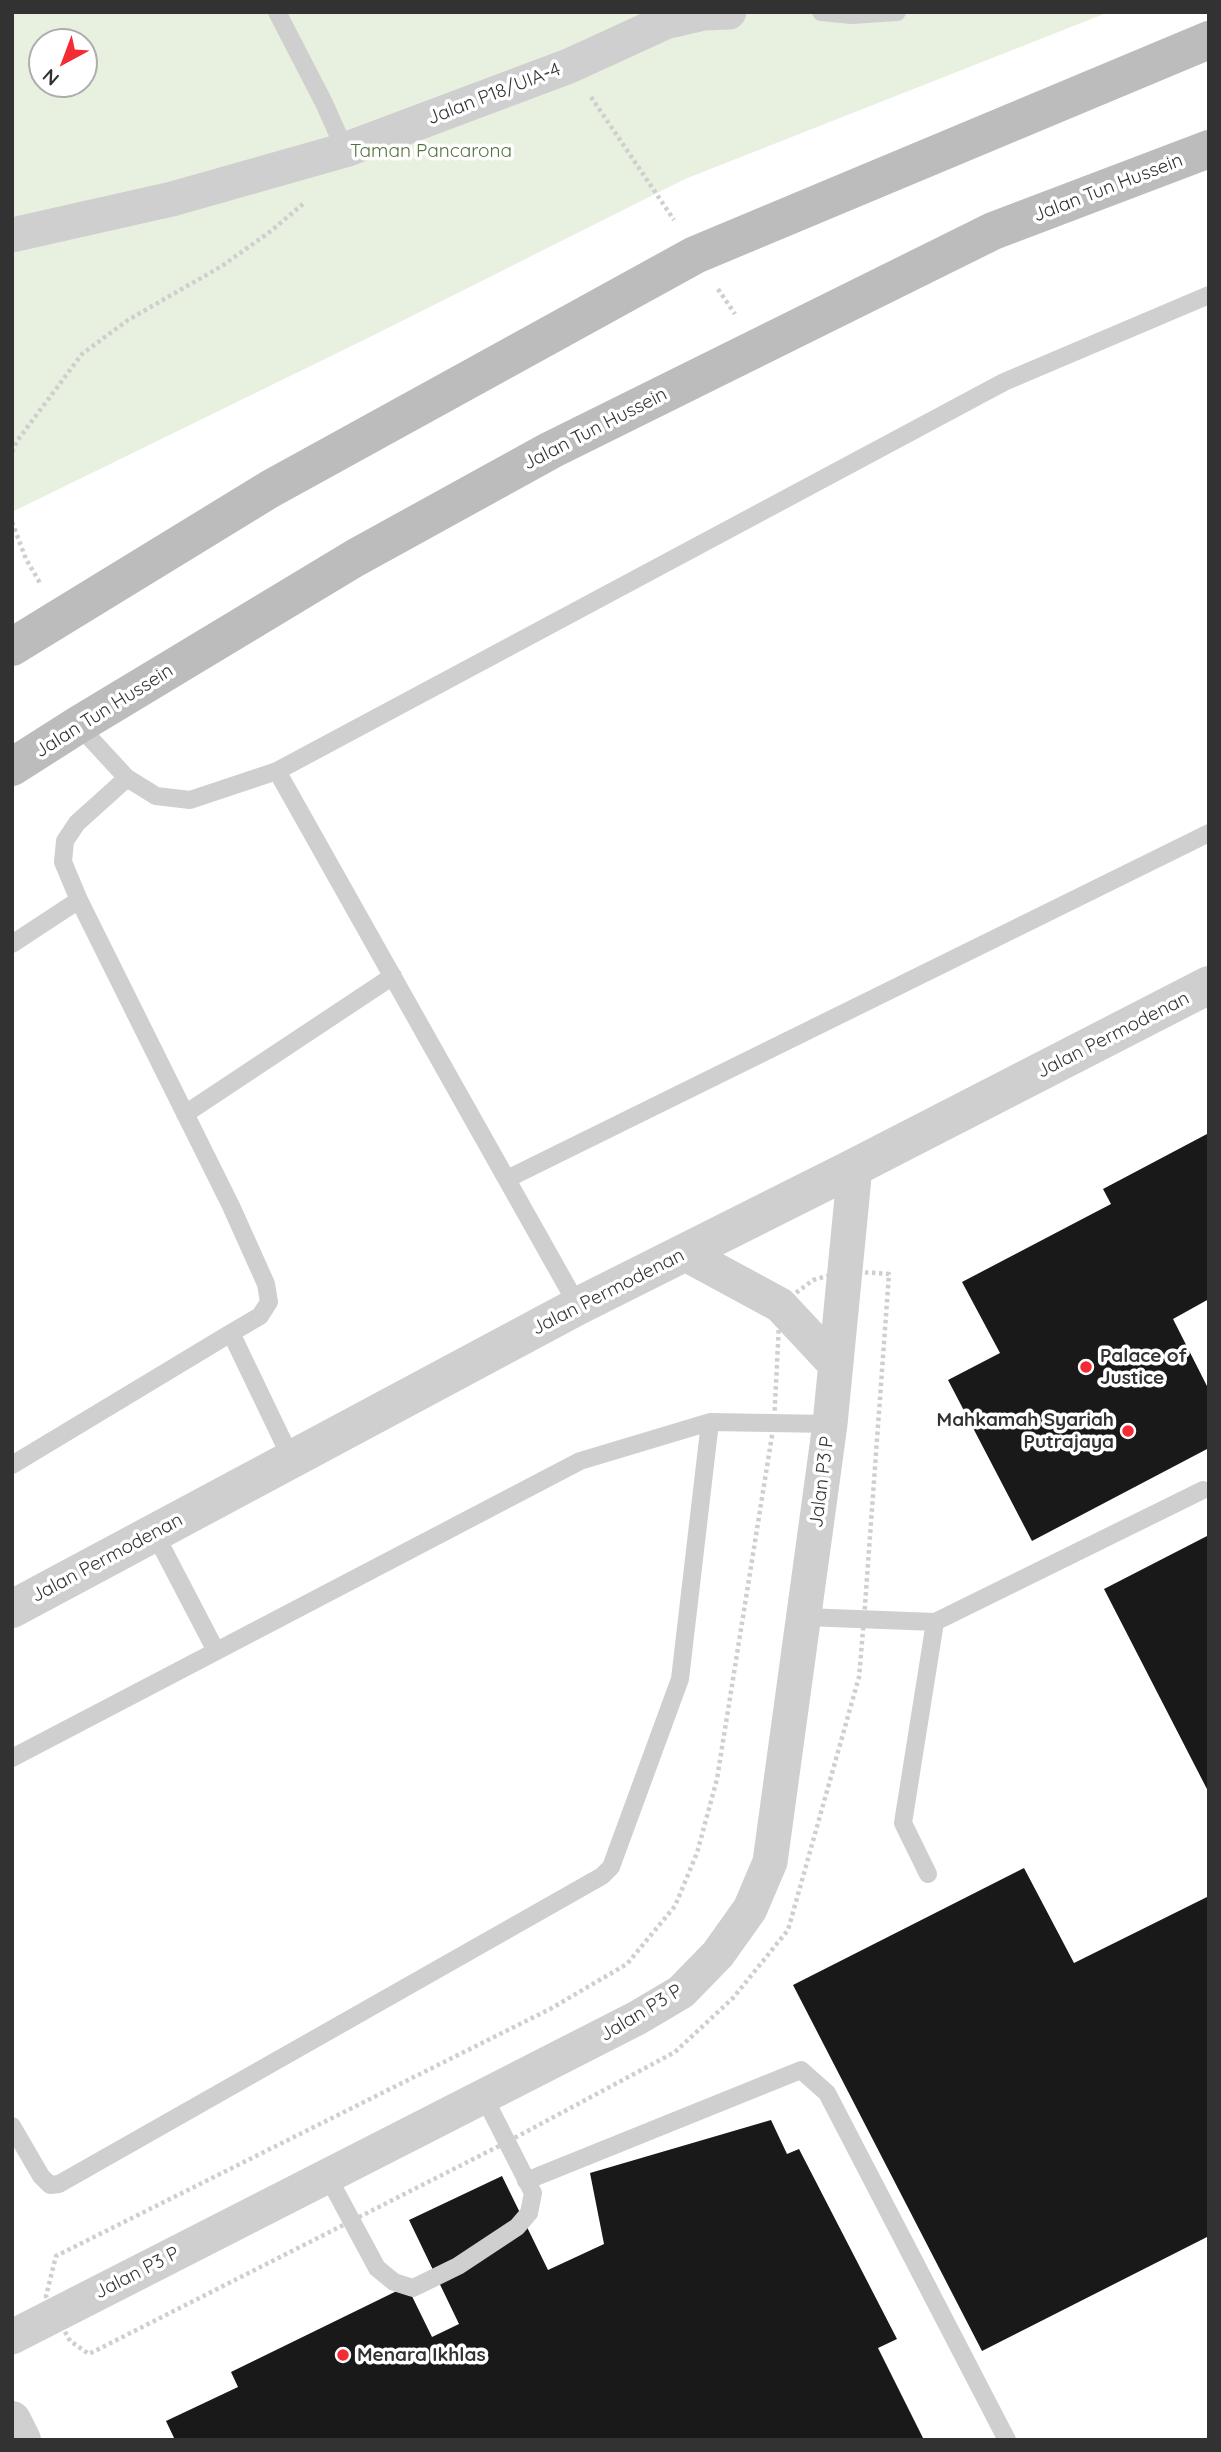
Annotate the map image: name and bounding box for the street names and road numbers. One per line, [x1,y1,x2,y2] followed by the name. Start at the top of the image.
[424,58,564,130] street label: Jalan P18/UIA-4
[1030,149,1186,227] street label: Jalan Tun Hussein
[519,383,671,475] street label: Jalan Tun Hussein
[31,659,177,763] street label: Jalan Tun Hussein
[1033,987,1193,1083] street label: Jalan Permodenan
[528,1244,688,1340] street label: Jalan Permodenan
[805,1435,839,1529] street label: Jalan P3 P
[27,1508,187,1608] street label: Jalan Permodenan
[596,1979,686,2047] street label: Jalan P3 P
[91,2242,183,2304] street label: Jalan P3 P

